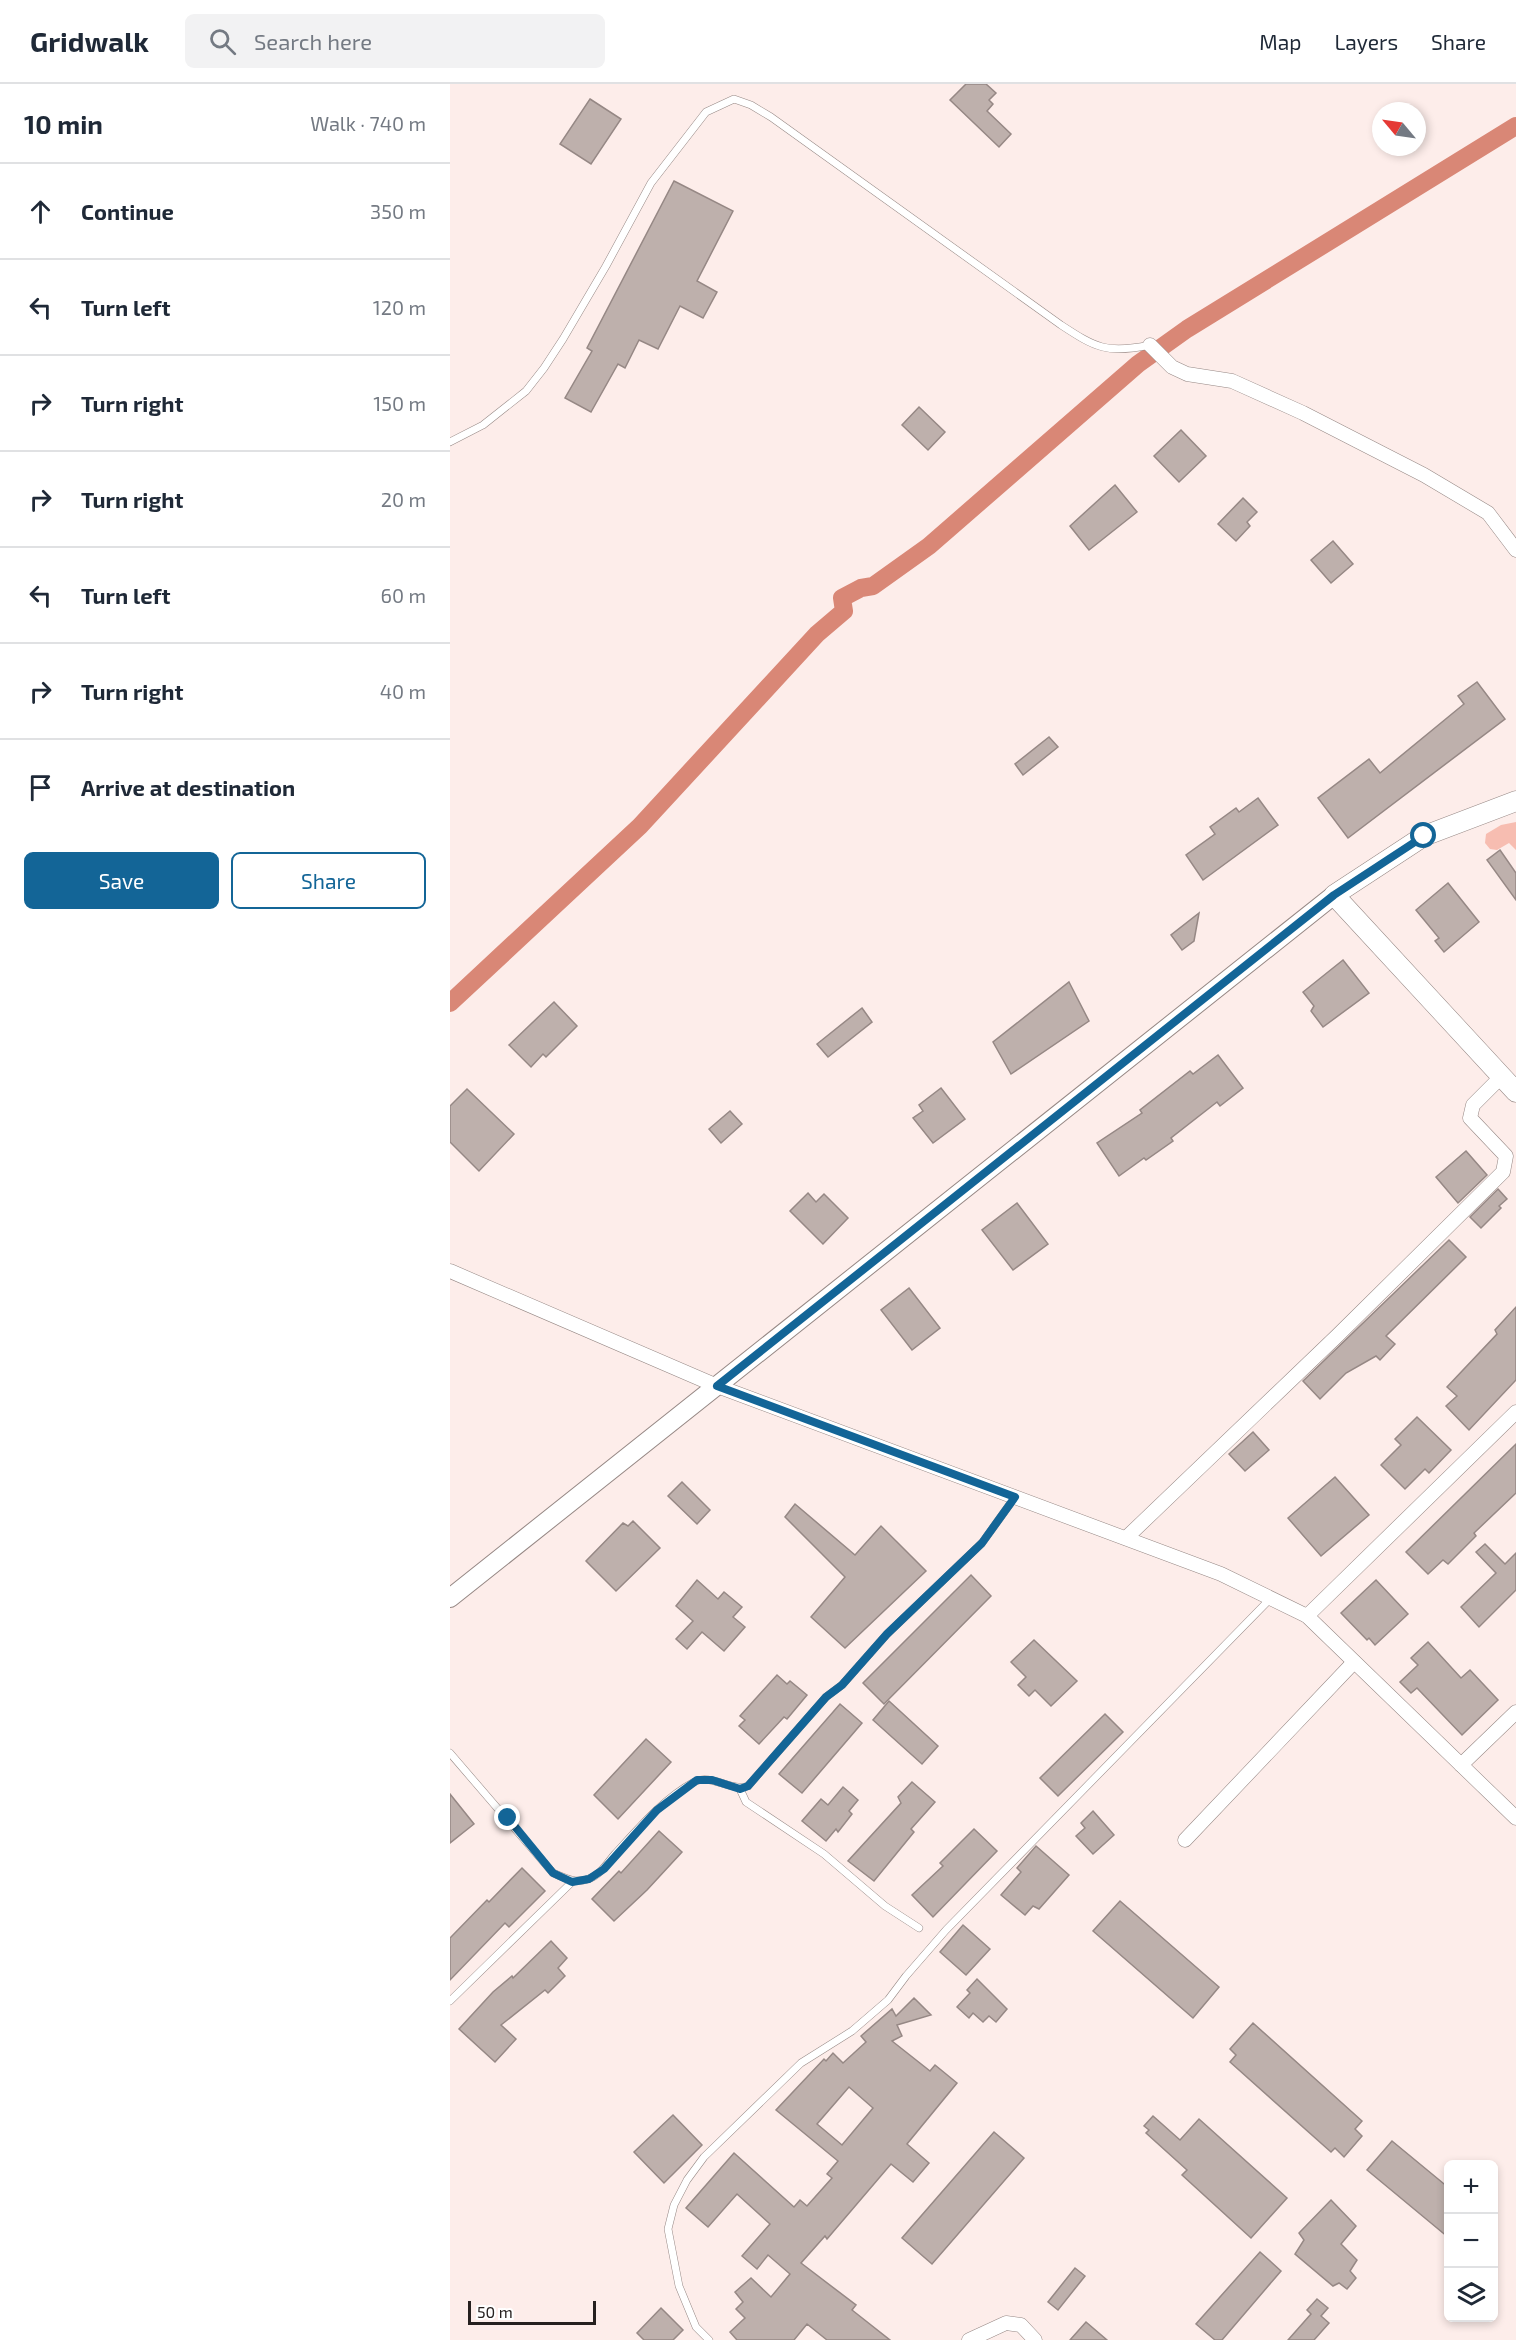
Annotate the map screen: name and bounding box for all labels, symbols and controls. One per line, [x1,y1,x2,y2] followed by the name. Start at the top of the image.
[185,14,605,68] search box
[30,24,149,58] text: Gridwalk
[206,25,239,58] icon: search
[254,28,372,54] text: Search here
[1259,29,1301,54] text: Map
[1334,29,1398,54] text: Layers
[1431,29,1486,54] text: Share
[1372,102,1426,156] north arrow
[24,108,103,139] text: 10 min
[310,111,426,135] text: Walk · 740 m
[24,195,57,228] icon: ahead
[81,198,174,224] text: Continue
[370,199,426,223] text: 350 m
[24,291,57,324] icon: left
[81,294,170,320] text: Turn left
[373,295,426,319] text: 120 m
[24,387,57,420] icon: right
[81,390,183,416] text: Turn right
[373,391,426,415] text: 150 m
[24,483,57,516] icon: right
[81,486,183,512] text: Turn right
[381,487,426,511] text: 20 m
[24,579,57,612] icon: left
[81,582,170,608] text: Turn left
[381,583,426,607] text: 60 m
[24,675,57,708] icon: right
[81,678,183,704] text: Turn right
[380,679,426,703] text: 40 m
[24,771,57,804] icon: arrive
[81,774,295,800] text: Arrive at destination
[1410,822,1436,848] route start
[24,852,219,909] button: Save
[231,852,426,909] button: Share
[494,1804,520,1830] route end
[1444,2160,1498,2322] map controls
[1444,2160,1498,2214] button: +
[1444,2214,1498,2268] button: −
[1444,2268,1498,2322] button: layers
[468,2298,596,2326] scale bar
[477,2302,513,2321] text: 50 m

